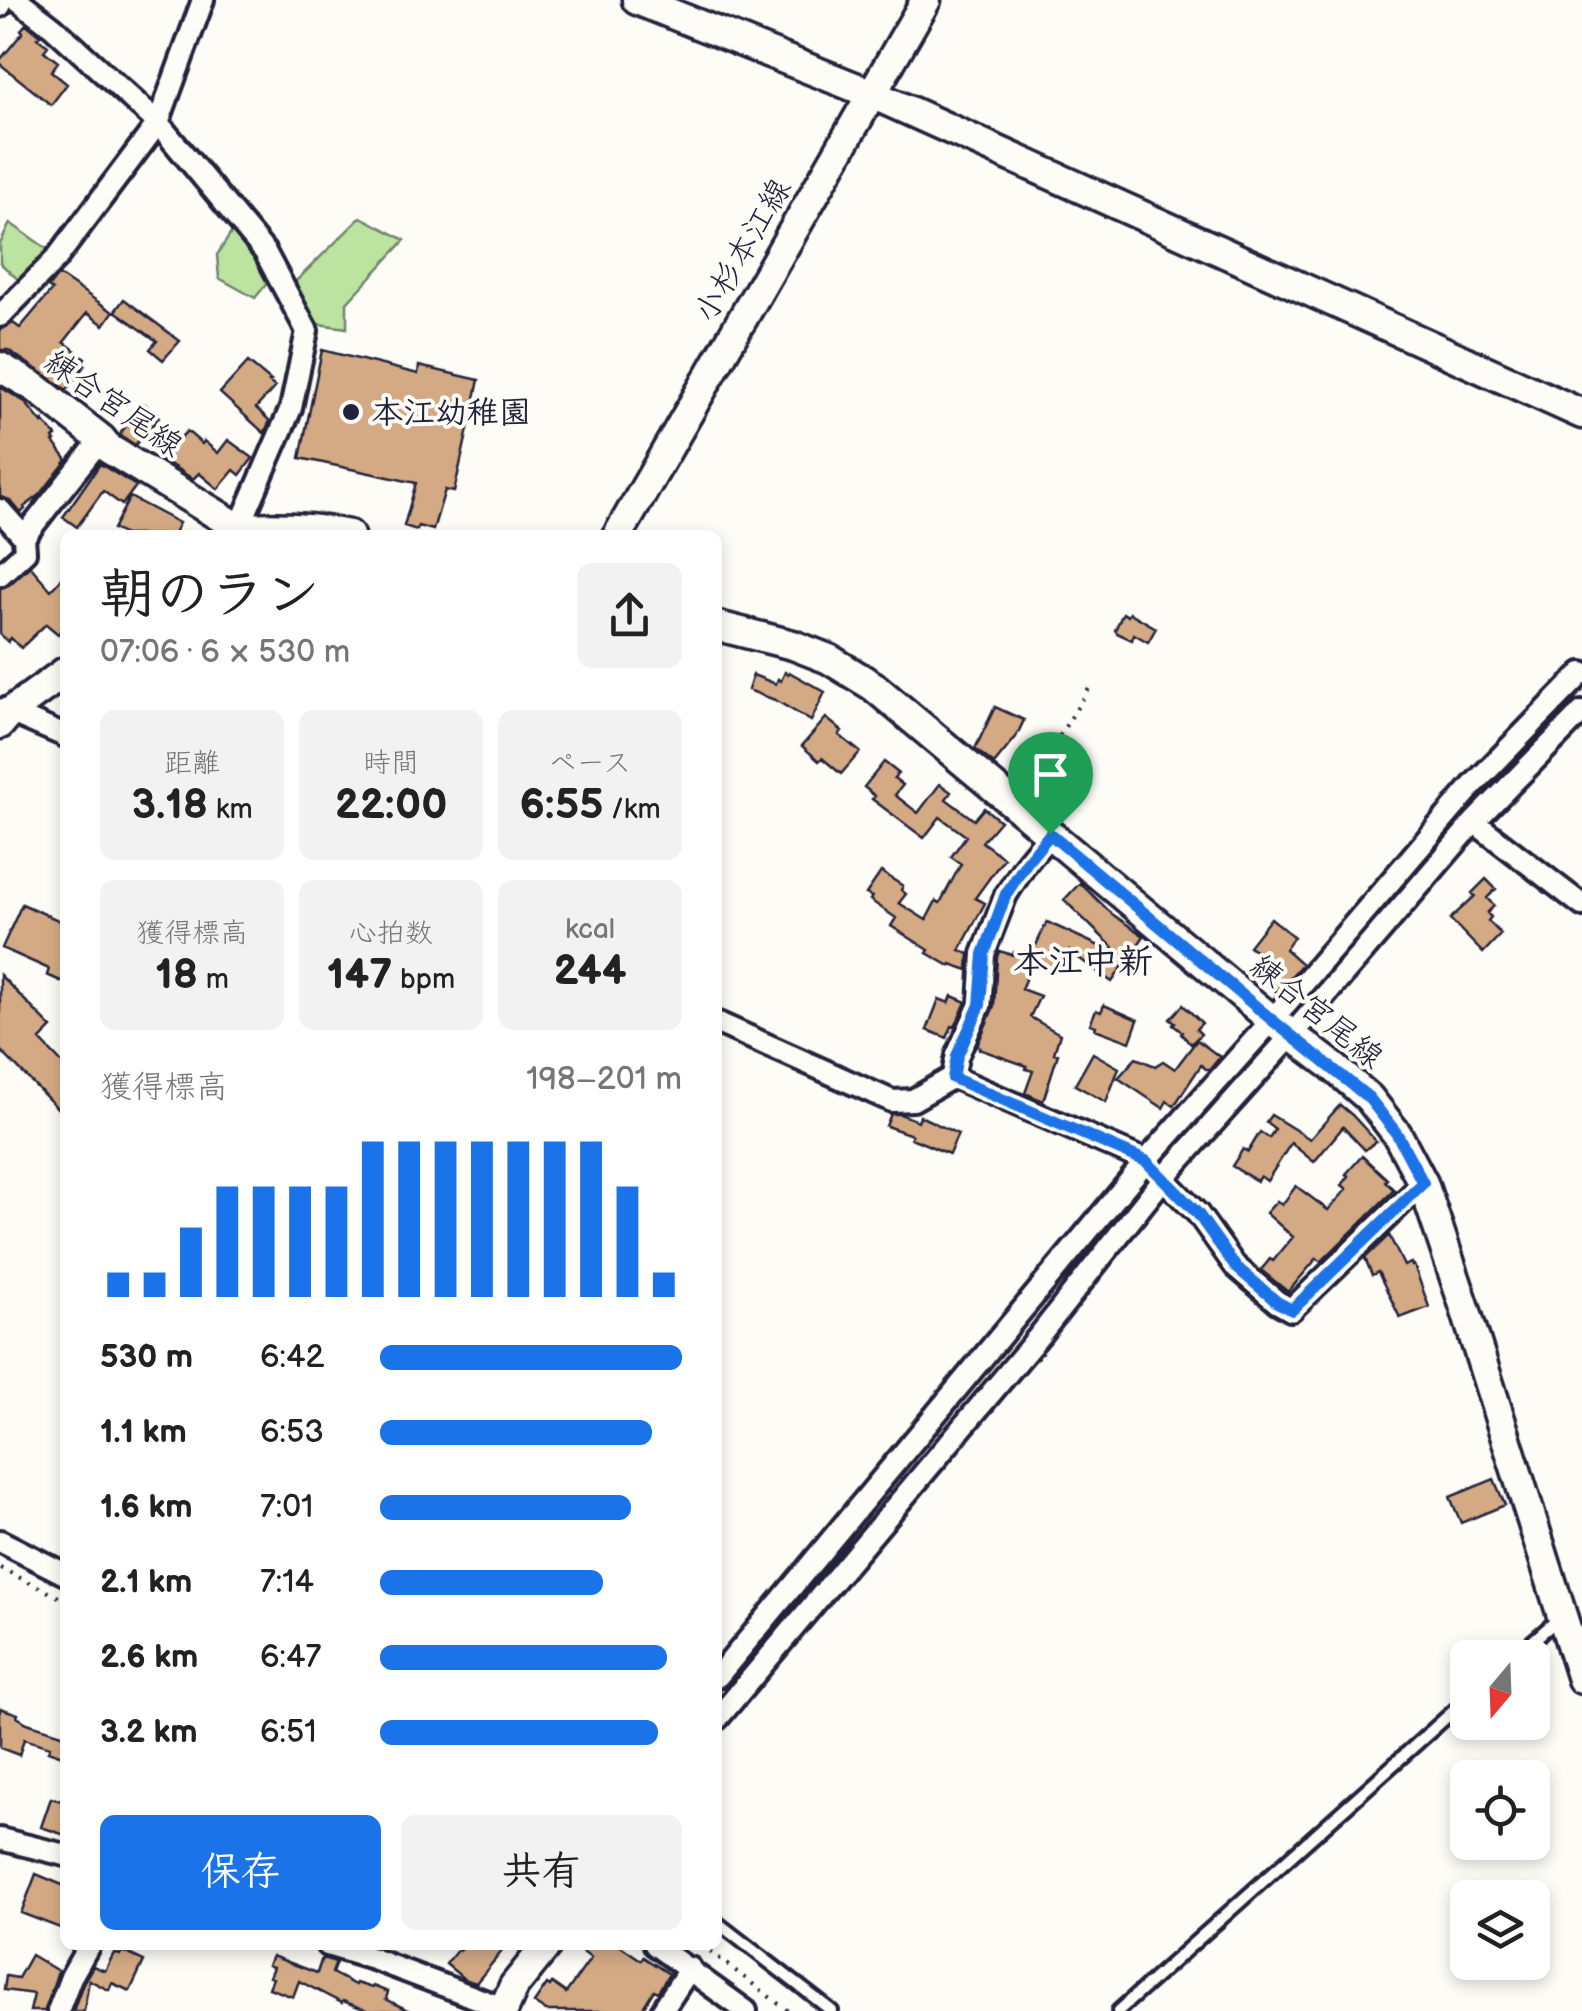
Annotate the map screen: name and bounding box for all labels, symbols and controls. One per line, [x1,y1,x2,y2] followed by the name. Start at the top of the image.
[686,172,800,330] street label: 小杉本江線
[36,342,190,466] street label: 練合宮尾線
[371,394,531,433] place label: 本江幼稚園
[340,401,362,423] marker: 本江幼稚園
[100,562,320,629] text: 朝のラン
[577,563,682,668] button: share
[100,633,350,672] text: 07:06 · 6 × 530 m
[1008,732,1093,835] pin
[164,747,220,780] text: 距離
[363,747,419,780] text: 時間
[549,747,631,780] text: ペース
[1023,747,1078,802] icon: arrive
[131,780,208,831] text: 3.18
[335,780,447,831] text: 22:00
[519,780,603,831] text: 6:55
[208,793,253,826] text: km
[603,793,661,826] text: /km
[565,913,615,946] text: kcal
[136,917,248,950] text: 獲得標高
[349,917,433,950] text: 心拍数
[1013,941,1153,984] district label: 本江中新
[554,946,627,997] text: 244
[1242,947,1391,1078] street label: 練合宮尾線
[155,950,198,1001] text: 18
[327,950,392,1001] text: 147
[198,963,229,996] text: m
[392,963,455,996] text: bpm
[526,1060,682,1099] text: 198–201 m
[100,1068,228,1107] text: 獲得標高
[100,1338,193,1377] text: 530 m
[260,1338,324,1377] text: 6:42
[100,1413,187,1452] text: 1.1 km
[260,1413,324,1452] text: 6:53
[100,1488,193,1527] text: 1.6 km
[260,1488,313,1527] text: 7:01
[100,1563,192,1602] text: 2.1 km
[260,1563,314,1602] text: 7:14
[100,1638,198,1677] text: 2.6 km
[260,1638,321,1677] text: 6:47
[1450,1640,1550,1740] north arrow
[1450,1640,1550,1980] map controls
[100,1713,198,1752] text: 3.2 km
[260,1713,317,1752] text: 6:51
[1450,1760,1550,1860] button: locate
[100,1815,381,1930] button: 保存
[401,1815,682,1930] button: 共有
[1450,1880,1550,1980] button: layers

